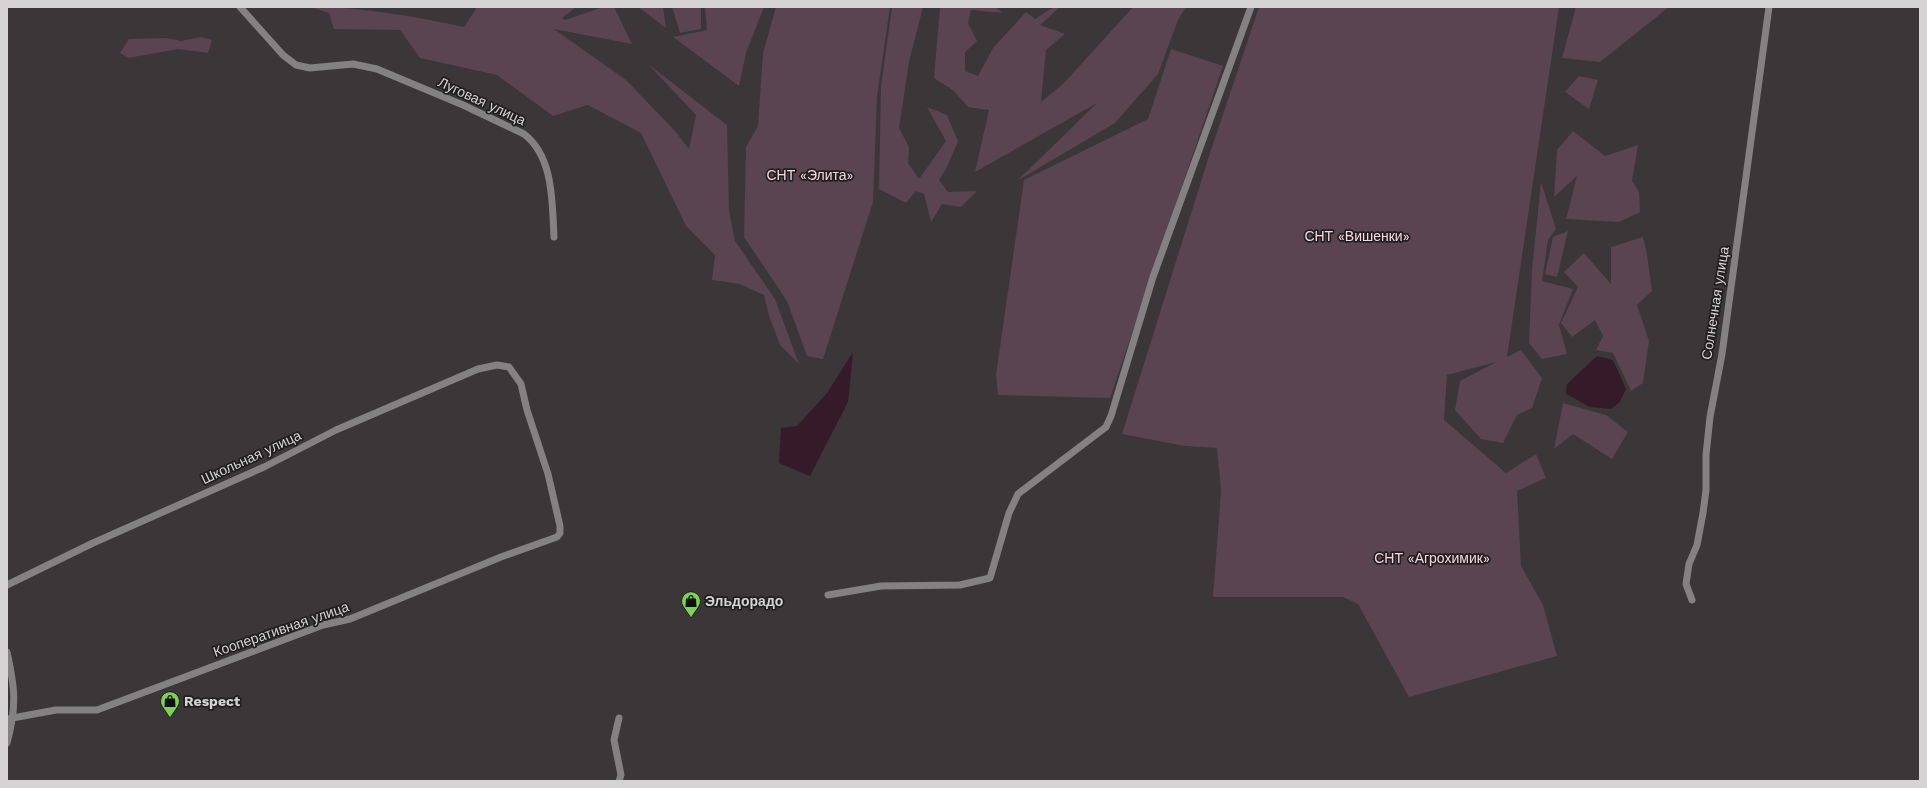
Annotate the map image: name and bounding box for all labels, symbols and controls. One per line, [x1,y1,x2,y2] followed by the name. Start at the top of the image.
[436,74,529,128] street label: Луговая улица
[767,167,854,183] park label: СНТ «Элита»
[1304,228,1410,244] park label: СНТ «Вишенки»
[1698,245,1732,361] street label: Солнечная улица
[198,427,304,487] street label: Школьная улица
[1374,550,1490,566] park label: СНТ «Агрохимик»
[680,590,702,618] shop icon: Эльдорадо
[705,593,783,609] place label: Эльдорадо
[211,598,351,660] street label: Кооперативная улица
[159,690,181,718] shop icon: Respect
[184,693,240,709] place label: Respect

